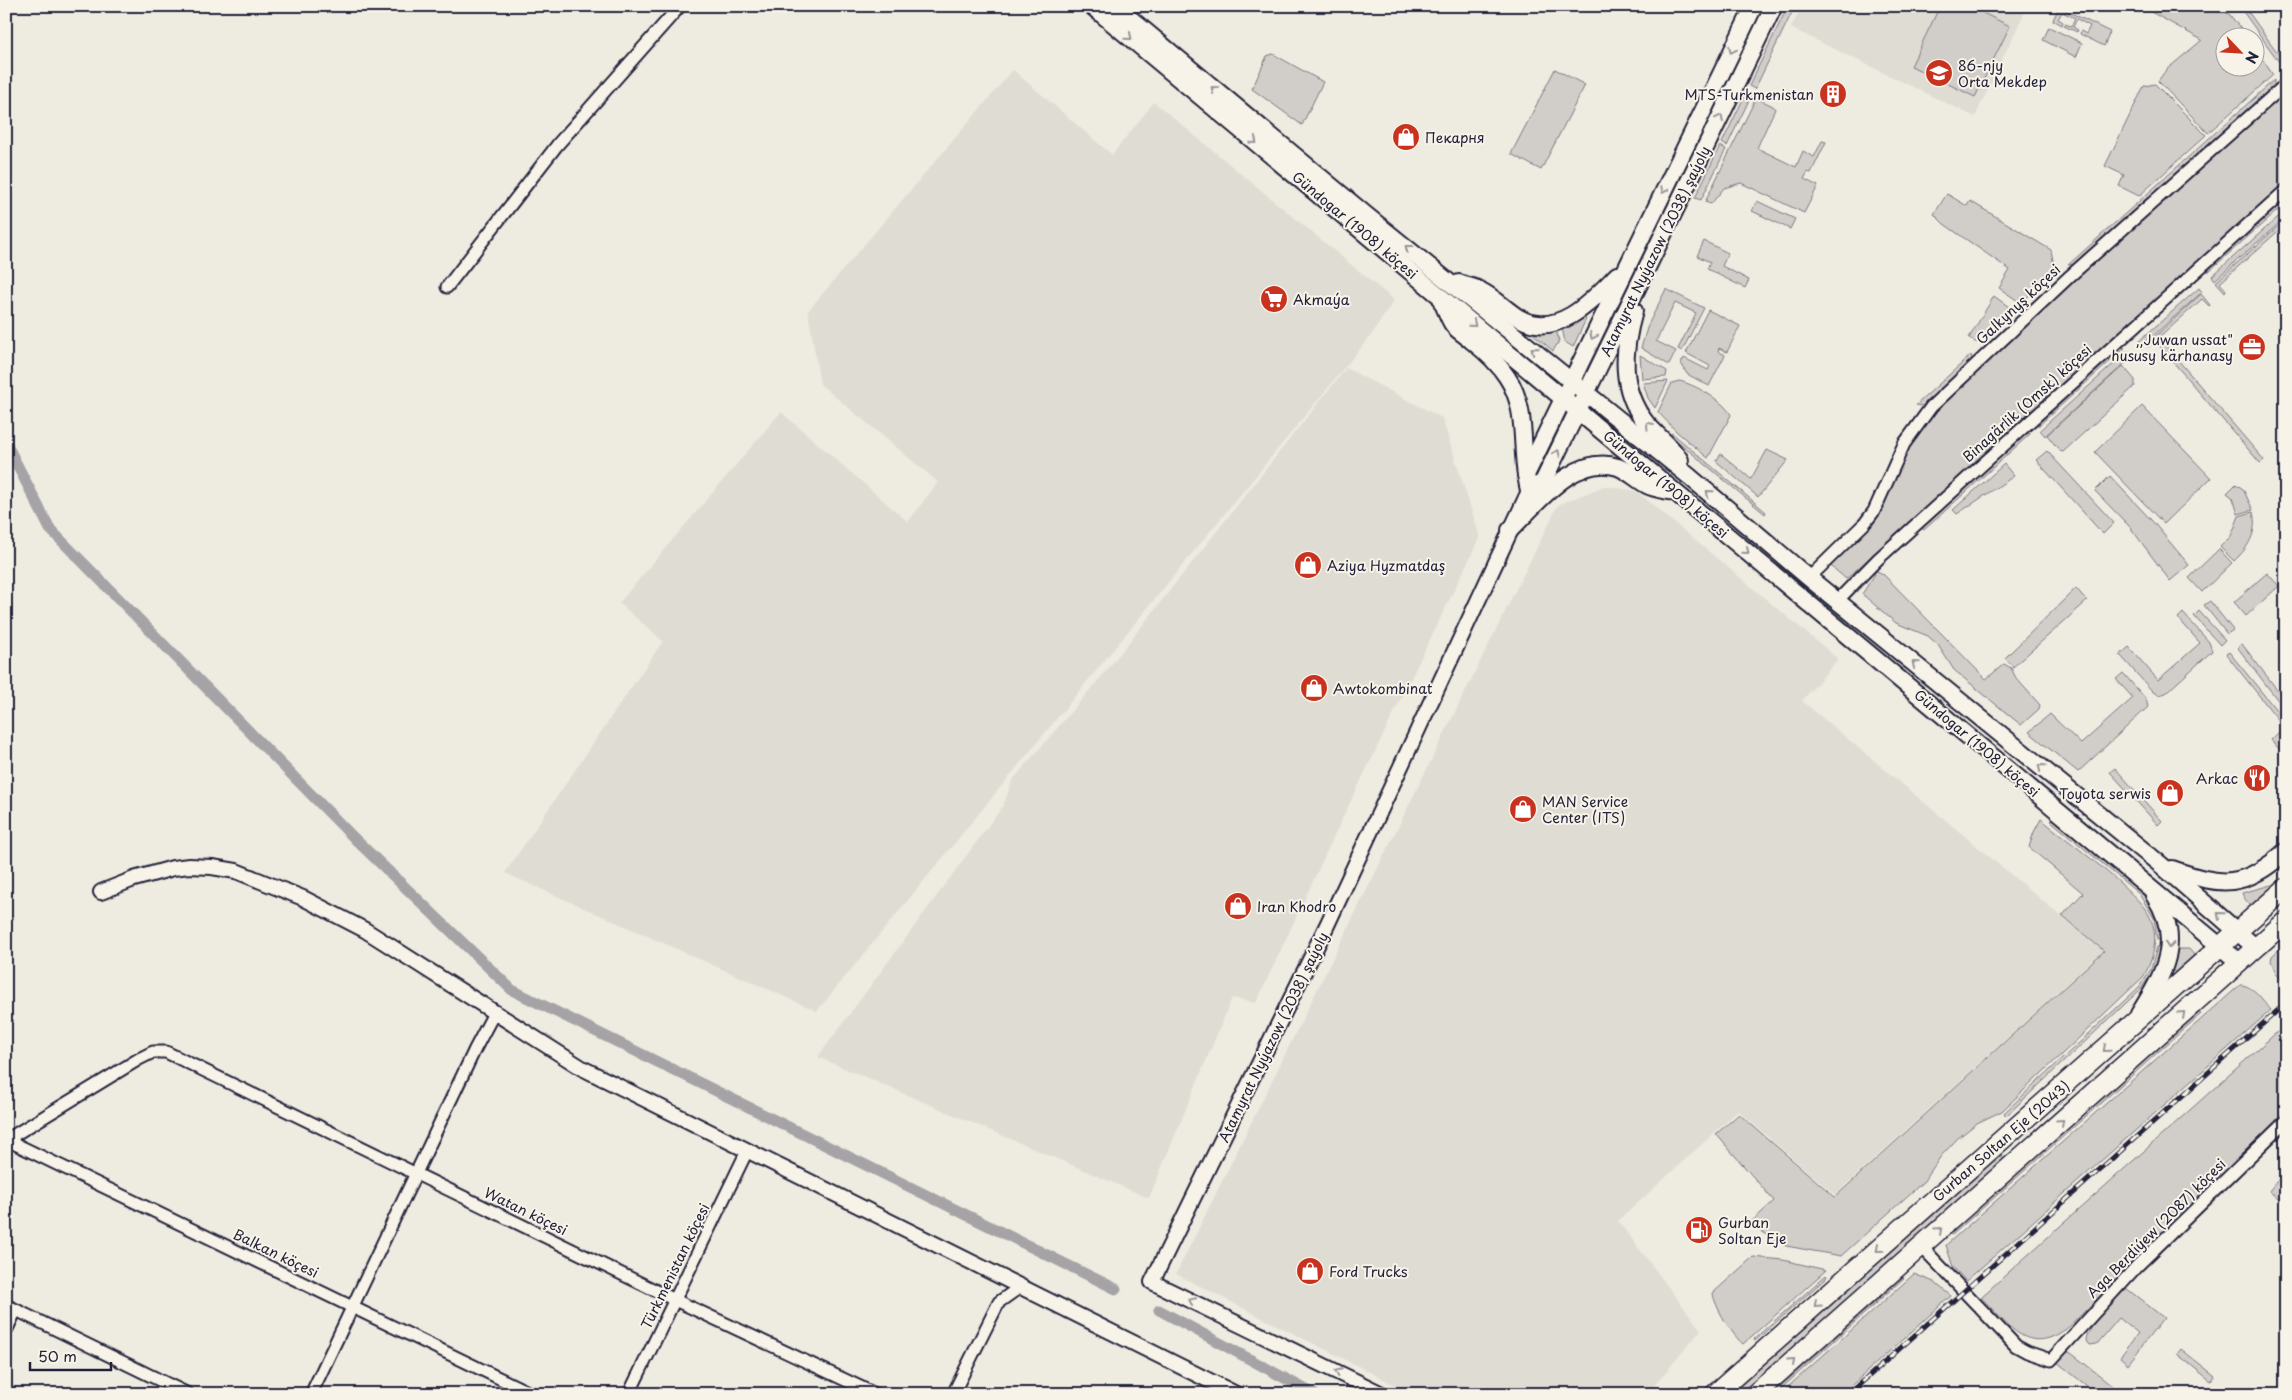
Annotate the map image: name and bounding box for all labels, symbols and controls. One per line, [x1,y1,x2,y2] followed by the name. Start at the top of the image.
[2214,28,2264,78] north arrow
[1123,32,1132,40] one-way arrow
[1728,45,1738,54] one-way arrow
[2240,48,2264,67] text: N
[1958,55,2047,92] place label: 86-njy Orta Mekdep
[1924,58,1954,88] school or university icon: 86-njy Orta Mekdep
[1818,79,1848,109] building icon: MTS-Turkmenistan
[1685,84,1814,105] place label: MTS-Turkmenistan
[1211,86,1220,95] one-way arrow
[1714,114,1724,123] one-way arrow
[1391,122,1421,152] shop icon: Пекарня
[1425,127,1485,148] place label: Пекарня
[1248,136,1257,144] one-way arrow
[1595,142,1715,360] street label: Atamyrat Nyýazow (2038) şaýoly
[1288,166,1422,284] street label: Gündogar (1908) köçesi
[1660,185,1670,194] one-way arrow
[1405,245,1414,253] one-way arrow
[1971,259,2065,349] street label: Galkynyş köçesi
[1259,284,1289,314] supermarket icon: Аkmaýa
[1293,289,1350,310] place label: Аkmaýa
[1467,318,1476,326] one-way arrow
[2111,329,2233,366] place label: ,,Juwan ussat" hususy kärhanasy
[1589,331,1599,340] one-way arrow
[2237,332,2267,362] office icon: ,,Juwan ussat" hususy kärhanasy
[1958,339,2096,467] street label: Binagärlik (Omsk) köçesi
[1531,347,1540,355] one-way arrow
[1646,422,1655,431] one-way arrow
[1599,425,1733,543] street label: Gündogar (1908) köçesi
[1551,449,1561,458] one-way arrow
[1706,491,1715,499] one-way arrow
[1740,545,1749,553] one-way arrow
[1293,550,1323,580] shop icon: Aziya Hyzmatdaş
[1327,555,1445,576] place label: Aziya Hyzmatdaş
[1911,661,1920,670] one-way arrow
[1299,673,1329,703] shop icon: Awtokombinat
[1333,678,1433,699] place label: Awtokombinat
[1910,684,2044,802] street label: Gündogar (1908) köçesi
[2242,763,2272,793] restaurant icon: Arkac
[2038,764,2047,772] one-way arrow
[2196,768,2238,789] place label: Arkac
[2155,778,2185,808] shop icon: Toyota serwis
[2059,783,2151,804] place label: Toyota serwis
[1542,791,1628,828] place label: MAN Service Center (ITS)
[1508,794,1538,824] shop icon: MAN Service Center (ITS)
[1223,891,1253,921] shop icon: Iran Khodro
[1257,896,1336,917] place label: Iran Khodro
[2216,912,2225,921] one-way arrow
[1213,928,1333,1146] street label: Atamyrat Nyýazow (2038) şaýoly
[2164,941,2175,949] one-way arrow
[2177,1011,2186,1020] one-way arrow
[2102,1043,2111,1052] one-way arrow
[1928,1075,2074,1207] street label: Gurban Soltan Eje (2043)
[2055,1119,2064,1128] one-way arrow
[2082,1154,2230,1302] street label: Aga Berdiýew (2087) köçesi
[481,1182,571,1240] street label: Watan köçesi
[635,1200,715,1332] street label: Türkmenistan köçesi
[1718,1212,1786,1249] place label: Gurban Soltan Eje
[1684,1215,1714,1245] fuel station icon: Gurban Soltan Eje
[230,1223,322,1283] street label: Balkan köçesi
[1934,1227,1943,1236] one-way arrow
[1875,1243,1884,1252] one-way arrow
[1295,1256,1325,1286] shop icon: Ford Trucks
[1329,1261,1408,1282] place label: Ford Trucks
[1188,1297,1197,1307] one-way arrow
[1813,1298,1822,1307] one-way arrow
[30,1340,111,1372] scale bar
[38,1344,77,1367] text: 50 m
[1786,1358,1795,1367] one-way arrow
[1334,1368,1343,1379] one-way arrow

